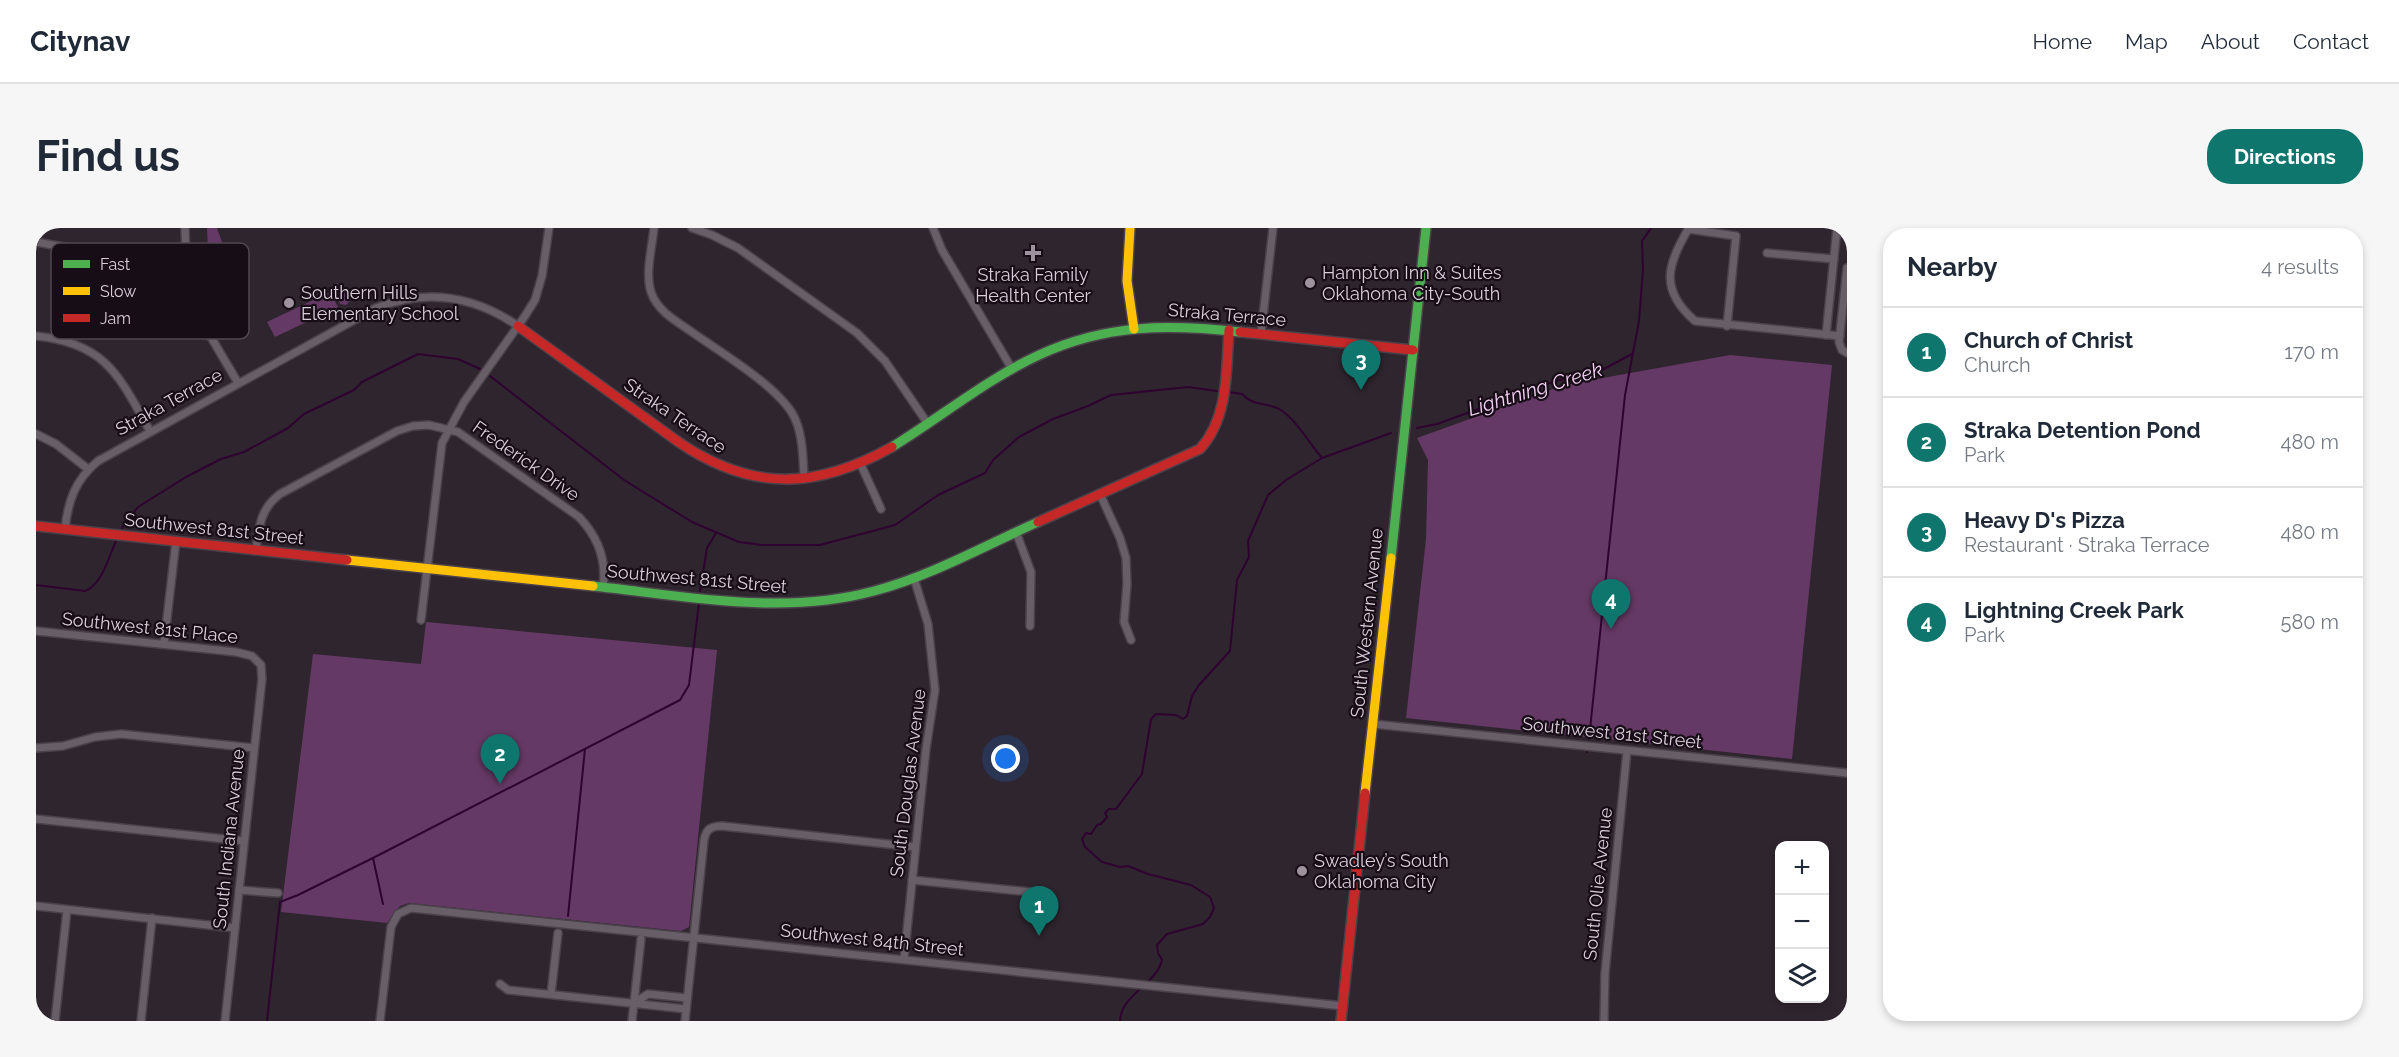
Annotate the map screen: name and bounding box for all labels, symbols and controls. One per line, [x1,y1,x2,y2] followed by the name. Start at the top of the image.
[30,25,130,58] text: Citynav
[2033,29,2092,54] text: Home
[2125,29,2168,54] text: Map
[2201,29,2260,54] text: About
[2293,29,2369,54] text: Contact
[2207,129,2363,184] button: Directions
[36,132,180,181] text: Find us
[51,243,249,339] legend
[1024,244,1042,262] marker: Straka Family Health Center
[1907,252,1997,282] text: Nearby
[100,255,131,274] text: Fast
[2261,255,2339,279] text: 4 results
[1322,262,1502,304] place label: Hampton Inn & Suites Oklahoma City-South
[975,264,1091,306] place label: Straka Family Health Center
[1303,276,1317,290] marker: Hampton Inn & Suites Oklahoma City-South
[100,282,136,301] text: Slow
[301,282,459,324] place label: Southern Hills Elementary School
[282,296,296,310] marker: Southern Hills Elementary School
[1167,299,1287,330] street label: Straka Terrace
[100,309,131,328] text: Jam
[1964,327,2133,353] text: Church of Christ
[1342,340,1380,390] pin: 3
[1922,340,1931,364] text: 1
[2284,340,2339,364] text: 170 m
[1964,353,2031,377] text: Church
[1465,357,1606,421] water label: Lightning Creek
[112,363,226,439] street label: Straka Terrace
[620,374,731,458] street label: Straka Terrace
[469,416,584,505] street label: Frederick Drive
[1964,417,2201,443] text: Straka Detention Pond
[1921,430,1932,454] text: 2
[2281,430,2339,454] text: 480 m
[1964,443,2005,467] text: Park
[1964,507,2125,533] text: Heavy D's Pizza
[123,509,305,548] street label: Southwest 81st Street
[1921,520,1932,544] text: 3
[2281,520,2339,544] text: 480 m
[1346,527,1387,719] street label: South Western Avenue
[1964,533,2209,557] text: Restaurant · Straka Terrace
[606,560,788,597] street label: Southwest 81st Street
[1592,580,1630,629] pin: 4
[1964,597,2184,623] text: Lightning Creek Park
[61,608,239,647] street label: Southwest 81st Place
[1921,610,1932,634] text: 4
[2281,610,2339,634] text: 580 m
[1964,623,2005,647] text: Park
[886,687,930,878] street label: South Douglas Avenue
[1521,713,1703,752] street label: Southwest 81st Street
[480,734,520,784] pin: 2
[991,744,1020,773] your location
[209,748,248,930] street label: South Indiana Avenue
[1579,806,1616,961] street label: South Olie Avenue
[1775,841,1829,1003] map controls
[1775,841,1829,895] button: +
[1314,850,1449,892] place label: Swadley’s South Oklahoma City
[1295,864,1309,878] marker: Swadley’s South Oklahoma City
[1020,886,1058,936] pin: 1
[1775,895,1829,949] button: −
[779,919,965,960] street label: Southwest 84th Street
[1775,949,1829,1003] button: layers

